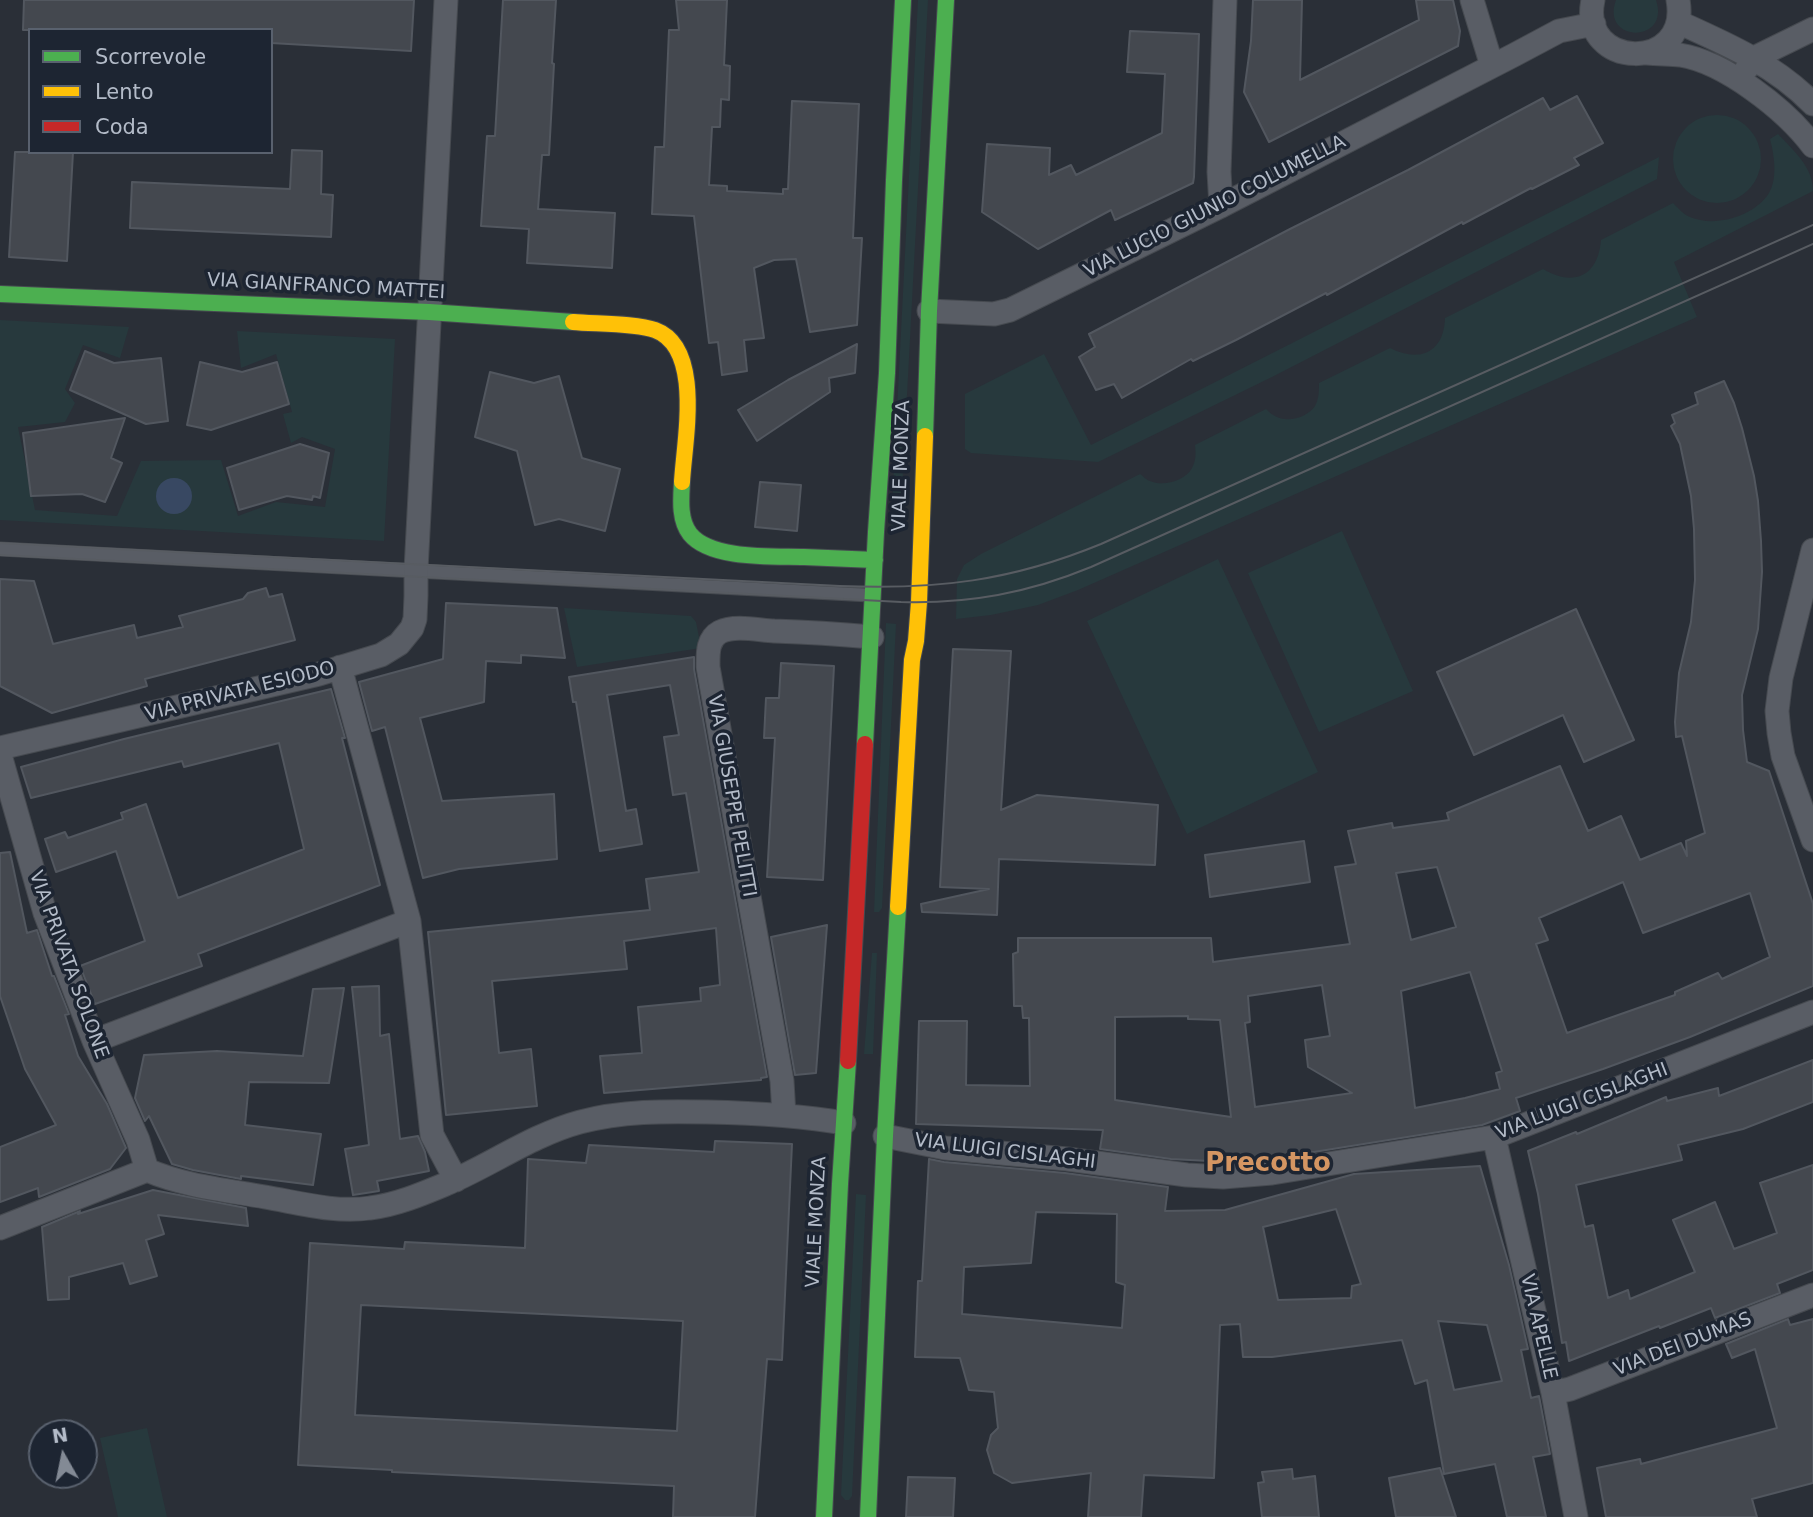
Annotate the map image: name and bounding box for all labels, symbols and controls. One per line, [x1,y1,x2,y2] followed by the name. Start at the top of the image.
[28,28,273,154] legend
[95,45,206,69] text: Scorrevole
[95,80,154,104] text: Lento
[95,115,149,139] text: Coda
[1080,131,1350,283] street label: VIA LUCIO GIUNIO COLUMELLA
[206,269,446,305] street label: VIA GIANFRANCO MATTEI
[888,400,916,532] street label: VIALE MONZA
[143,657,337,727] street label: VIA PRIVATA ESIODO
[702,693,760,899] street label: VIA GIUSEPPE PELITTI
[23,868,113,1062] street label: VIA PRIVATA SOLONE
[1493,1059,1671,1145] street label: VIA LUIGI CISLAGHI
[913,1130,1097,1174] street label: VIA LUIGI CISLAGHI
[1205,1148,1331,1180] district label: Precotto
[802,1156,832,1288] street label: VIALE MONZA
[1515,1272,1561,1382] street label: VIA APELLE
[1611,1308,1755,1382] street label: VIA DEI DUMAS
[28,1419,98,1489] north arrow
[50,1423,70,1447] text: N

